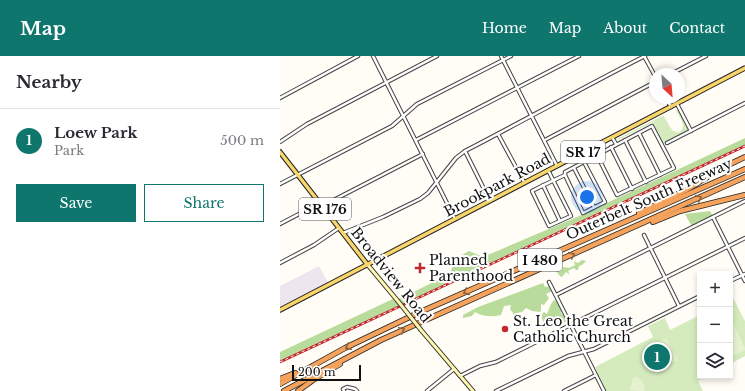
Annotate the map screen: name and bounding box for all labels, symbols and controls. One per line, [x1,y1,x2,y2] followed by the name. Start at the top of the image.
[20,17,66,40] text: Map
[482,19,527,37] text: Home
[549,19,581,37] text: Map
[603,19,647,37] text: About
[669,19,725,37] text: Contact
[649,68,685,104] north arrow
[16,72,82,93] text: Nearby
[54,123,137,142] text: Loew Park
[26,132,32,149] text: 1
[220,132,264,149] text: 500 m
[561,141,605,163] road number: SR 17
[54,142,84,159] text: Park
[441,149,554,221] street label: Brookpark Road
[563,154,735,244] street label: Outerbelt South Freeway
[16,184,136,222] button: Save
[144,184,264,222] button: Share
[577,187,597,207] your location
[696,194,703,202] one-way arrow
[299,198,351,220] road number: SR 176
[347,224,435,327] street label: Broadview Road
[518,249,562,271] road number: I 480
[429,251,514,285] place label: Planned Parenthood
[567,252,575,260] one-way arrow
[414,262,426,274] marker: Planned Parenthood
[697,271,733,379] map controls
[697,271,733,307] button: +
[463,287,470,295] one-way arrow
[697,307,733,343] button: −
[513,312,634,346] place label: St. Leo the Great Catholic Church
[500,324,510,334] marker: St. Leo the Great Catholic Church
[397,327,405,335] one-way arrow
[345,342,352,350] one-way arrow
[644,342,670,372] pin: 1
[697,343,733,379] button: layers
[292,363,361,382] scale bar
[298,365,335,379] text: 200 m

